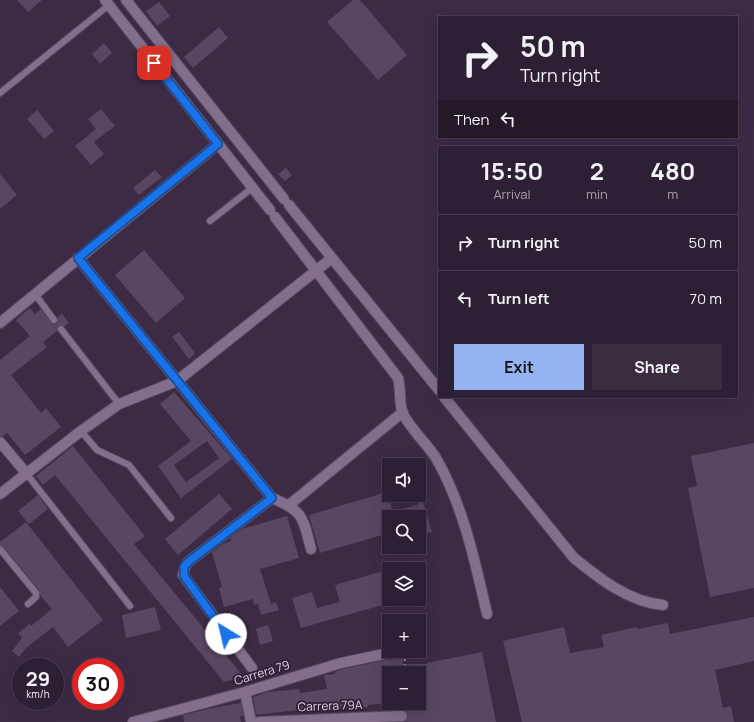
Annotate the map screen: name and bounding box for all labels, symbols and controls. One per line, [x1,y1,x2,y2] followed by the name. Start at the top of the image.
[520,27,586,65] text: 50 m
[454,32,506,84] icon: right
[137,46,171,80] pin
[143,52,165,74] icon: arrive
[520,63,601,87] text: Turn right
[497,108,519,130] icon: left
[454,109,489,130] text: Then
[481,154,543,187] text: 15:50
[590,154,604,187] text: 2
[650,154,695,187] text: 480
[493,185,531,203] text: Arrival
[586,185,608,203] text: min
[667,185,678,203] text: m
[454,232,476,254] icon: right
[488,232,559,253] text: Turn right
[688,232,722,253] text: 50 m
[454,288,476,310] icon: left
[488,288,550,309] text: Turn left
[690,288,722,309] text: 70 m
[454,344,584,390] button: Exit
[592,344,722,390] button: Share
[382,458,426,710] map controls
[382,458,426,502] button: sound
[382,510,426,554] button: search
[382,562,426,606] button: layers
[205,613,247,655] position arrow
[382,614,426,658] button: +
[232,656,292,689] street label: Carrera 79
[72,658,124,710] speed limit sign: 30
[26,665,50,692] text: 29
[382,666,426,710] button: −
[26,687,50,701] text: km/h
[297,696,363,715] street label: Carrera 79A

